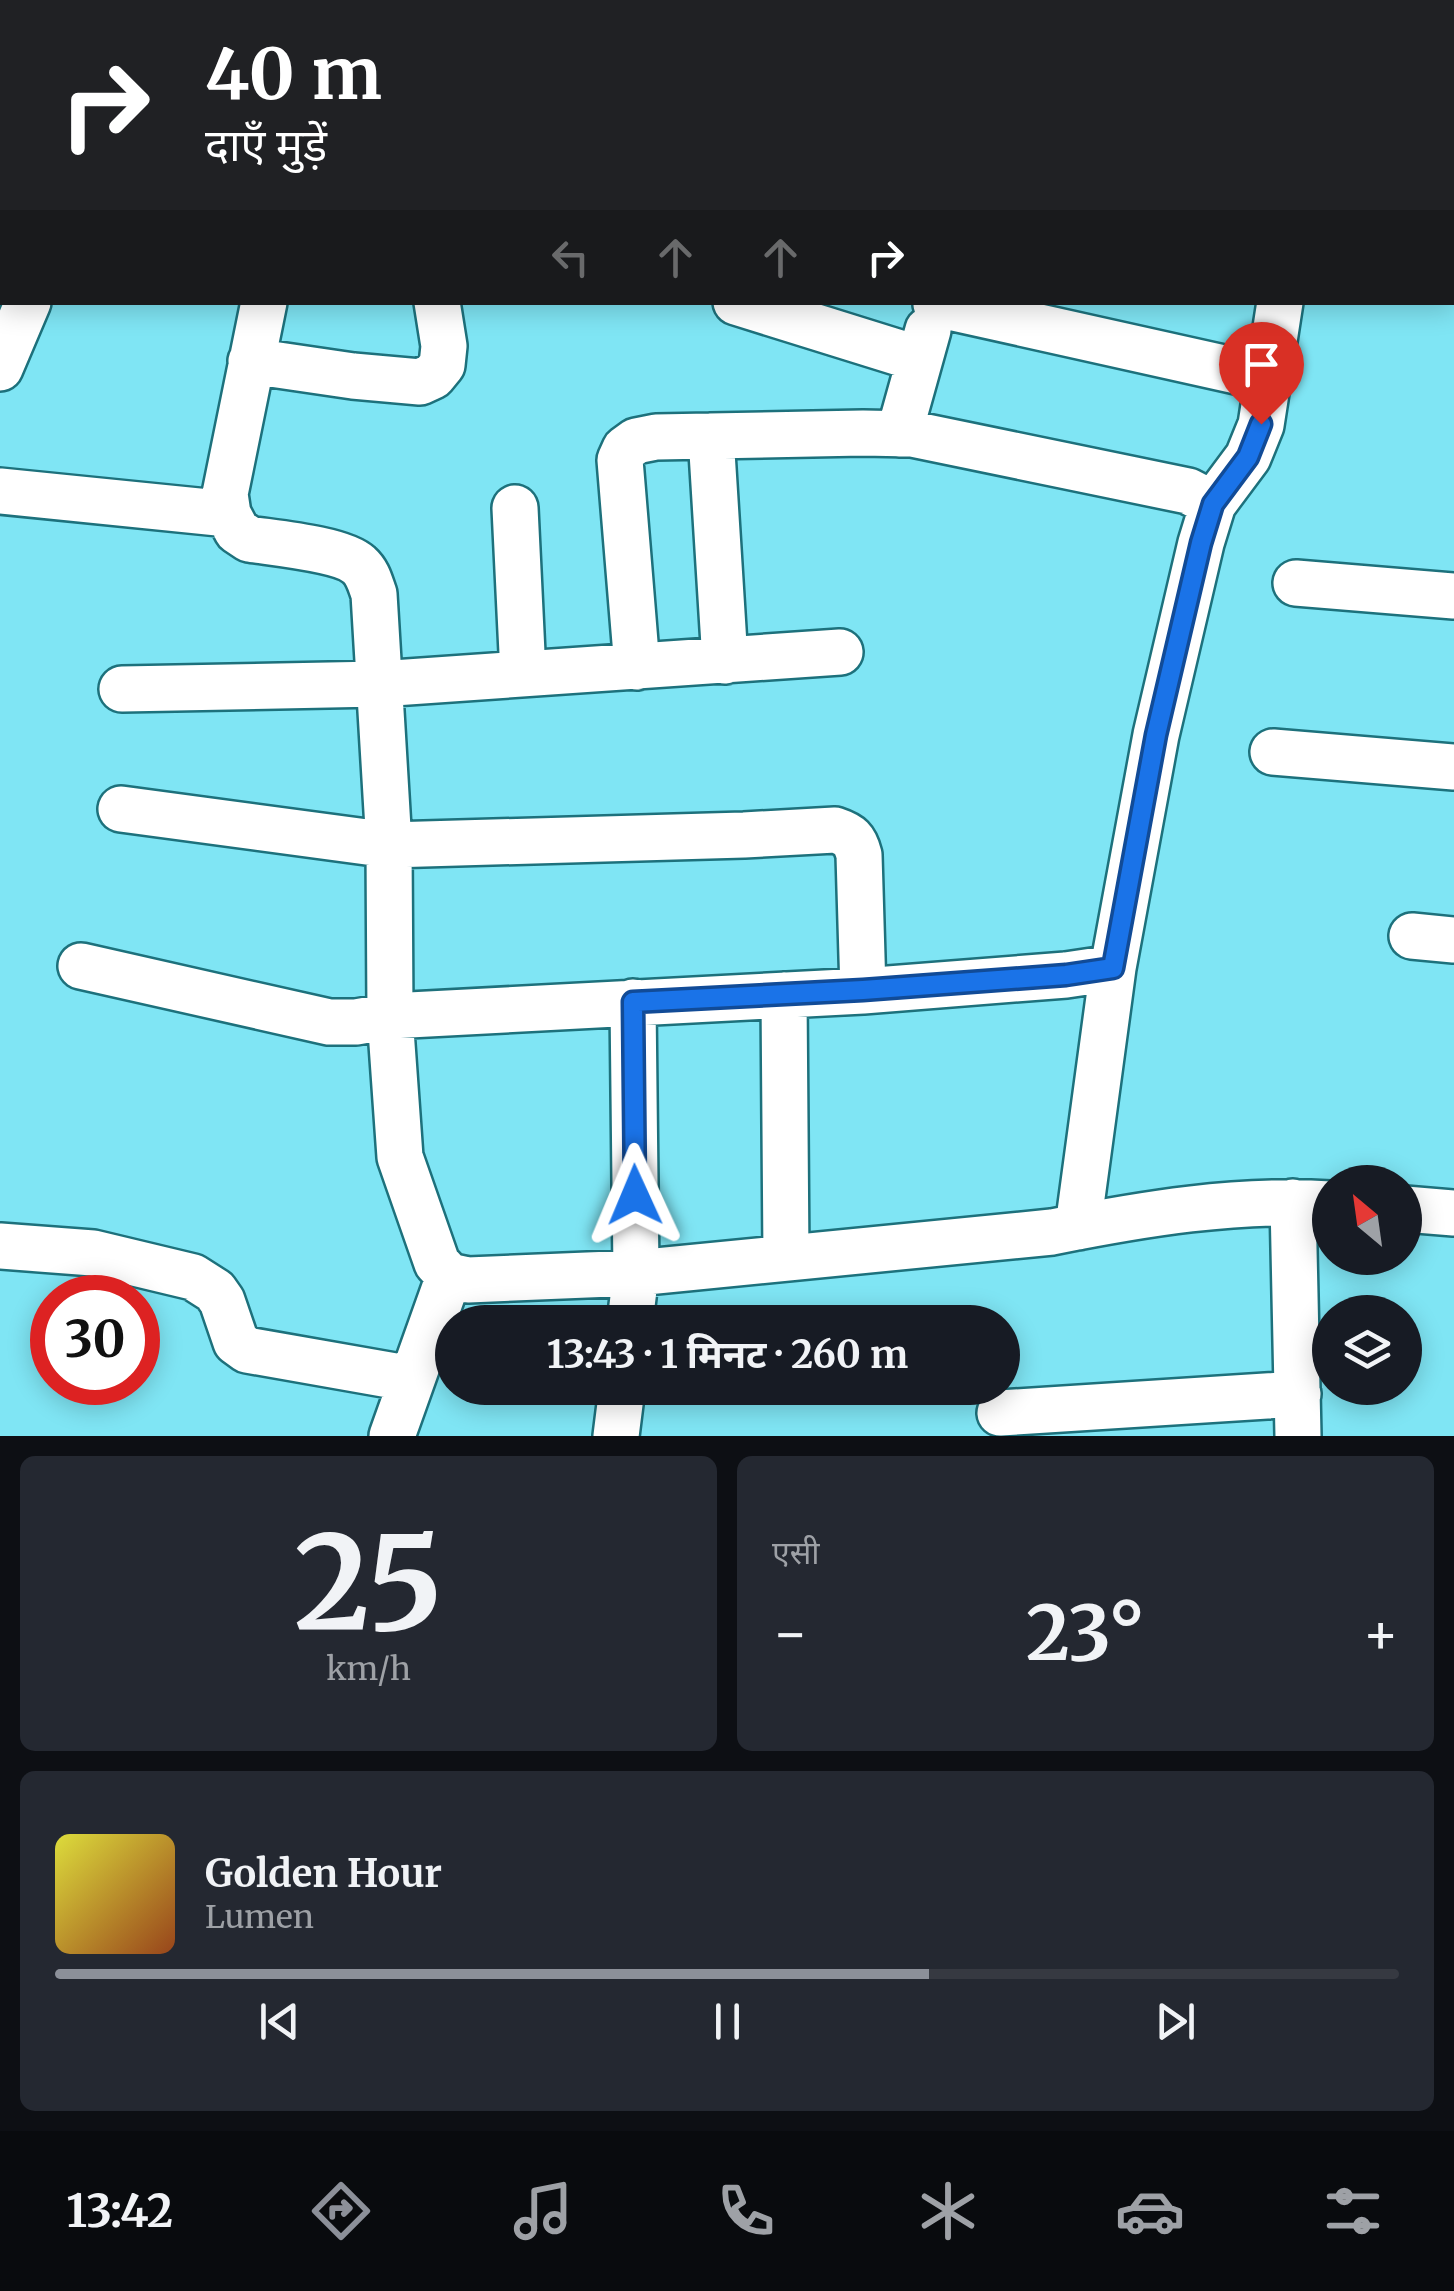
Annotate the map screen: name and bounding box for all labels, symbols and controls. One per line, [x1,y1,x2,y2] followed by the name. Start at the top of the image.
[205,30,382,118] text: 40 m
[40,40,170,170] icon: right
[205,117,327,173] text: दाएँ मुड़ें
[543,230,598,285] icon: left
[648,230,703,285] icon: ahead
[753,230,808,285] icon: ahead
[858,230,913,285] icon: right
[1219,322,1304,425] pin
[1234,337,1289,392] icon: arrive
[583,1143,687,1247] position arrow
[1312,1165,1422,1275] north arrow
[1312,1165,1422,1405] map controls
[30,1275,160,1405] speed limit sign: 30
[1312,1295,1422,1405] button: layers
[547,1331,908,1378] text: 13:43 · 1 मिनट · 260 m
[294,1502,443,1665] text: 25
[772,1533,820,1573] text: एसी
[1026,1586,1145,1680] text: 23°
[772,1599,809,1668] text: −
[1362,1599,1399,1668] text: +
[326,1649,411,1689] text: km/h
[205,1850,442,1897] text: Golden Hour
[205,1897,314,1937] text: Lumen
[252,1994,307,2049] icon: previous
[700,1994,755,2049] icon: pause
[1148,1994,1203,2049] icon: next
[306,2176,376,2246] icon: directions
[508,2176,578,2246] icon: music
[711,2176,781,2246] icon: phone
[913,2176,983,2246] icon: climate
[1115,2176,1185,2246] icon: car
[1318,2176,1388,2246] icon: filters
[66,2183,173,2239] text: 13:42

